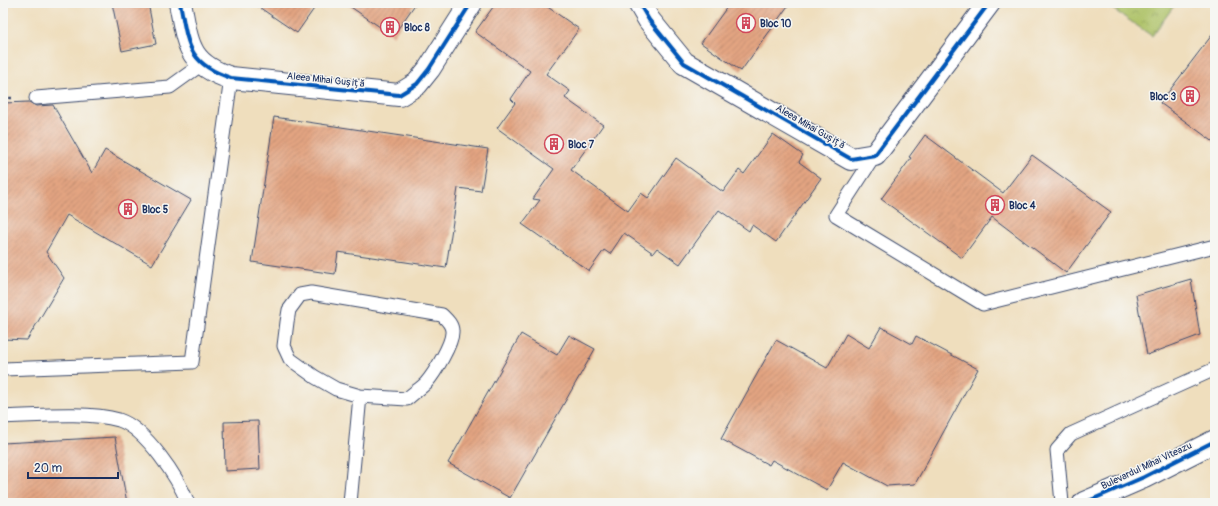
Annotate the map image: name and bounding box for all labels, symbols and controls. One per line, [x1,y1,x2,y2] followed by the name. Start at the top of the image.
[735,12,757,34] building icon: Bloc 10
[379,16,401,38] building icon: Bloc 8
[760,18,792,30] place label: Bloc 10
[404,22,430,34] place label: Bloc 8
[286,70,366,90] street label: Aleea Mihai Gușiță
[1179,85,1201,107] building icon: Bloc 3
[1150,91,1176,103] place label: Bloc 3
[774,102,847,152] street label: Aleea Mihai Gușiță
[543,133,565,155] building icon: Bloc 7
[568,139,595,151] place label: Bloc 7
[984,194,1006,216] building icon: Bloc 4
[117,198,139,220] building icon: Bloc 5
[1009,200,1036,212] place label: Bloc 4
[142,204,169,216] place label: Bloc 5
[1099,440,1194,492] street label: Bulevardul Mihai Viteazu
[28,454,118,480] scale bar
[34,461,63,476] text: 20 m

